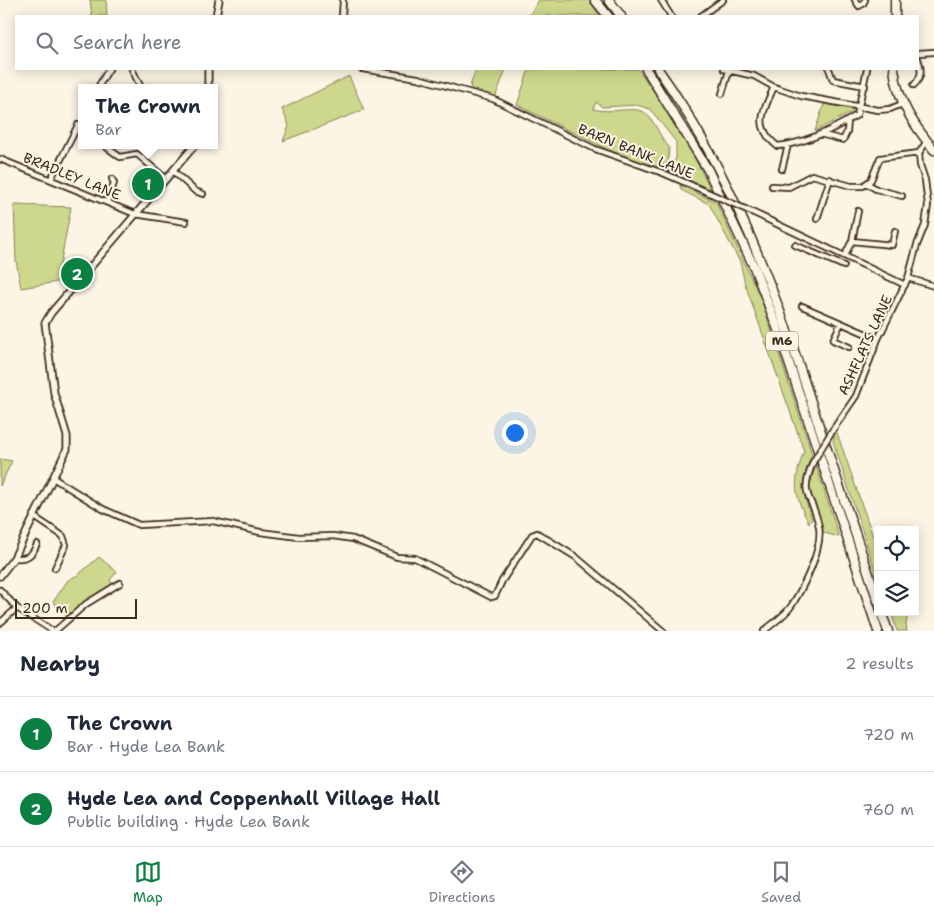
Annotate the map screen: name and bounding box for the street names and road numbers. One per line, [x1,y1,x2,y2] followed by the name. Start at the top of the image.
[575,120,697,183] street label: BARN BANK LANE
[21,148,124,204] street label: BRADLEY LANE
[834,292,896,398] street label: ASHFLATS LANE
[766,332,798,351] road number: M6

